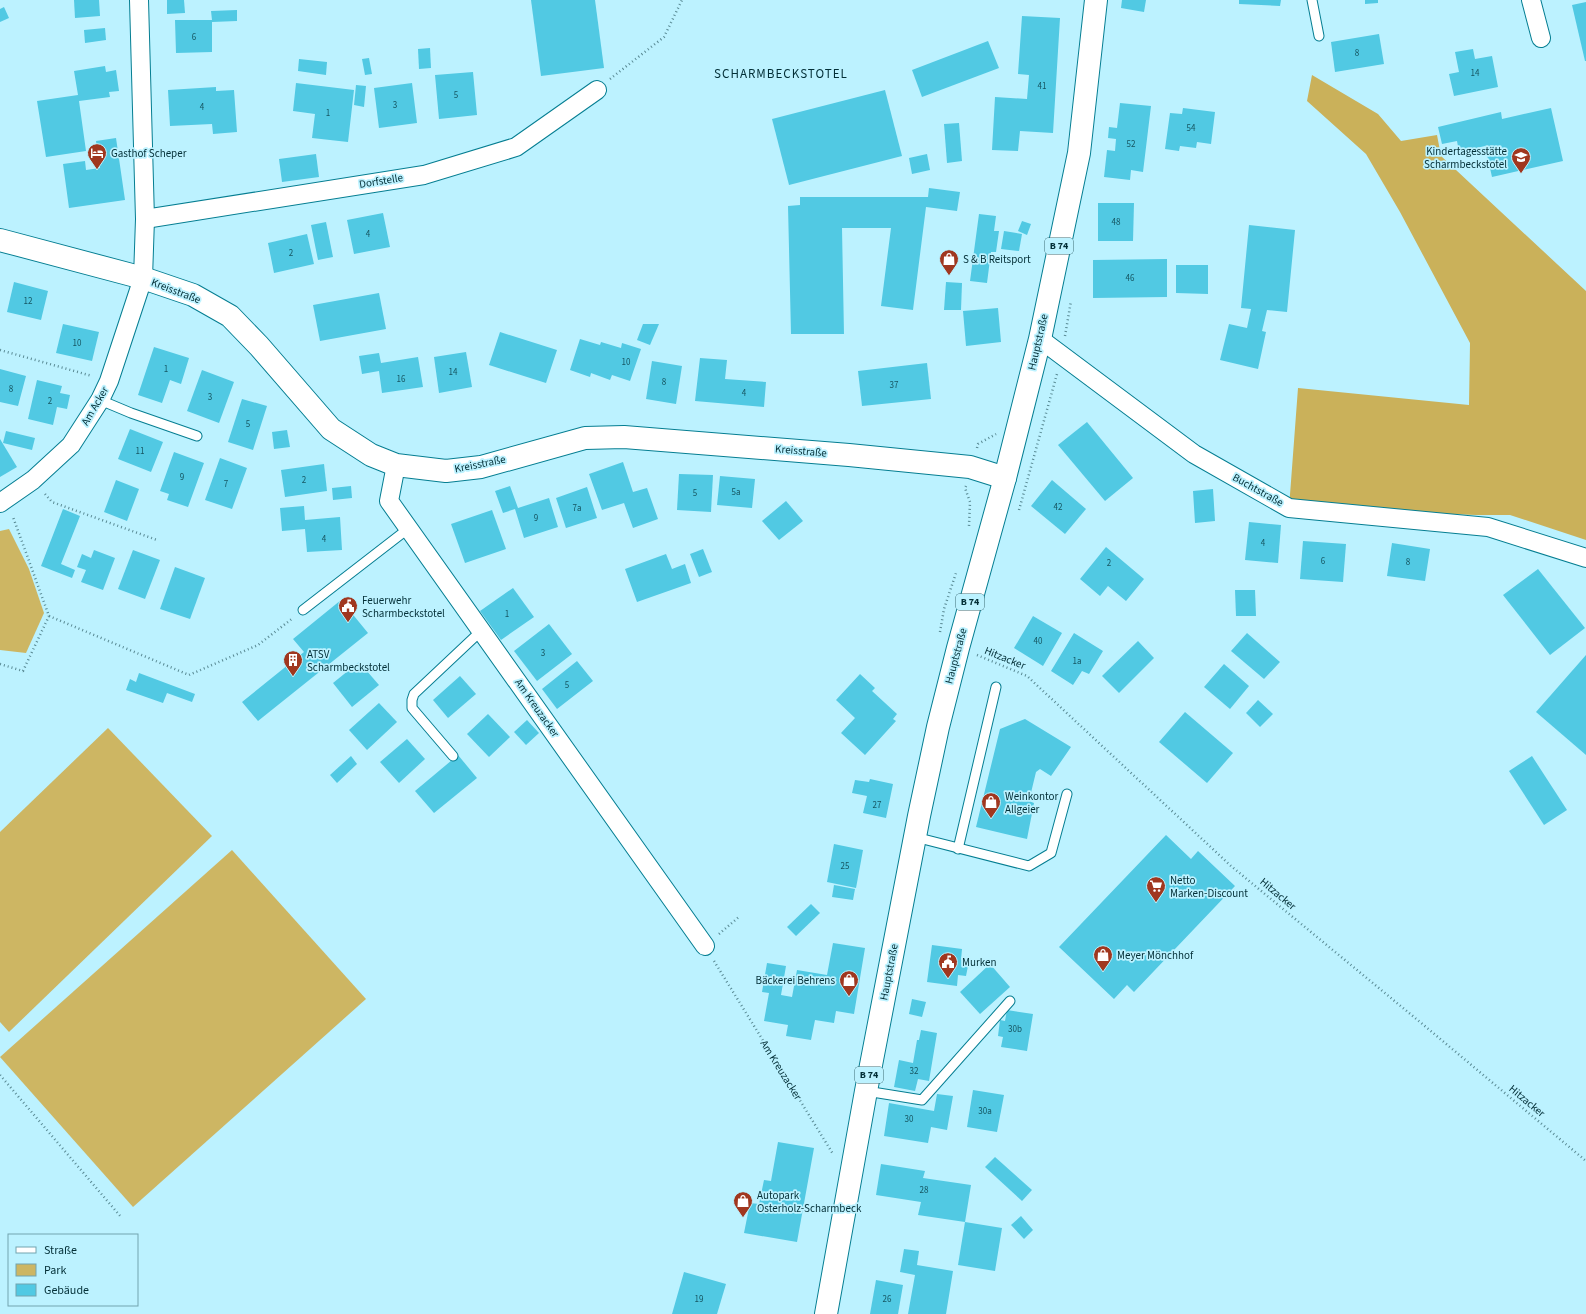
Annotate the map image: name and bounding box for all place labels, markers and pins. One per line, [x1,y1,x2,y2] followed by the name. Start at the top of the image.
[86,142,108,170] hotel icon: Gasthof Scheper
[1424,144,1508,172] place label: Kindertagesstätte Scharmbeckstotel
[111,146,187,161] place label: Gasthof Scheper
[1510,146,1532,174] school or university icon: Kindertagesstätte Scharmbeckstotel
[938,248,960,276] shop icon: S & B Reitsport
[963,252,1031,267] place label: S & B Reitsport
[362,593,445,621] place label: Feuerwehr Scharmbeckstotel
[337,595,359,623] public building icon: Feuerwehr Scharmbeckstotel
[307,647,390,675] place label: ATSV Scharmbeckstotel
[282,649,304,677] building icon: ATSV Scharmbeckstotel
[1005,789,1059,817] place label: Weinkontor Allgeier
[980,791,1002,819] shop icon: Weinkontor Allgeier
[1170,873,1248,901] place label: Netto Marken-Discount
[1145,875,1167,903] supermarket icon: Netto Marken-Discount
[1092,944,1114,972] shop icon: Meyer Mönchhof
[1117,948,1194,963] place label: Meyer Mönchhof
[937,951,959,979] public building icon: Murken
[962,955,997,970] place label: Murken
[838,969,860,997] shop icon: Bäckerei Behrens
[756,973,835,988] place label: Bäckerei Behrens
[757,1188,862,1216] place label: Autopark Osterholz-Scharmbeck
[732,1190,754,1218] shop icon: Autopark Osterholz-Scharmbeck

